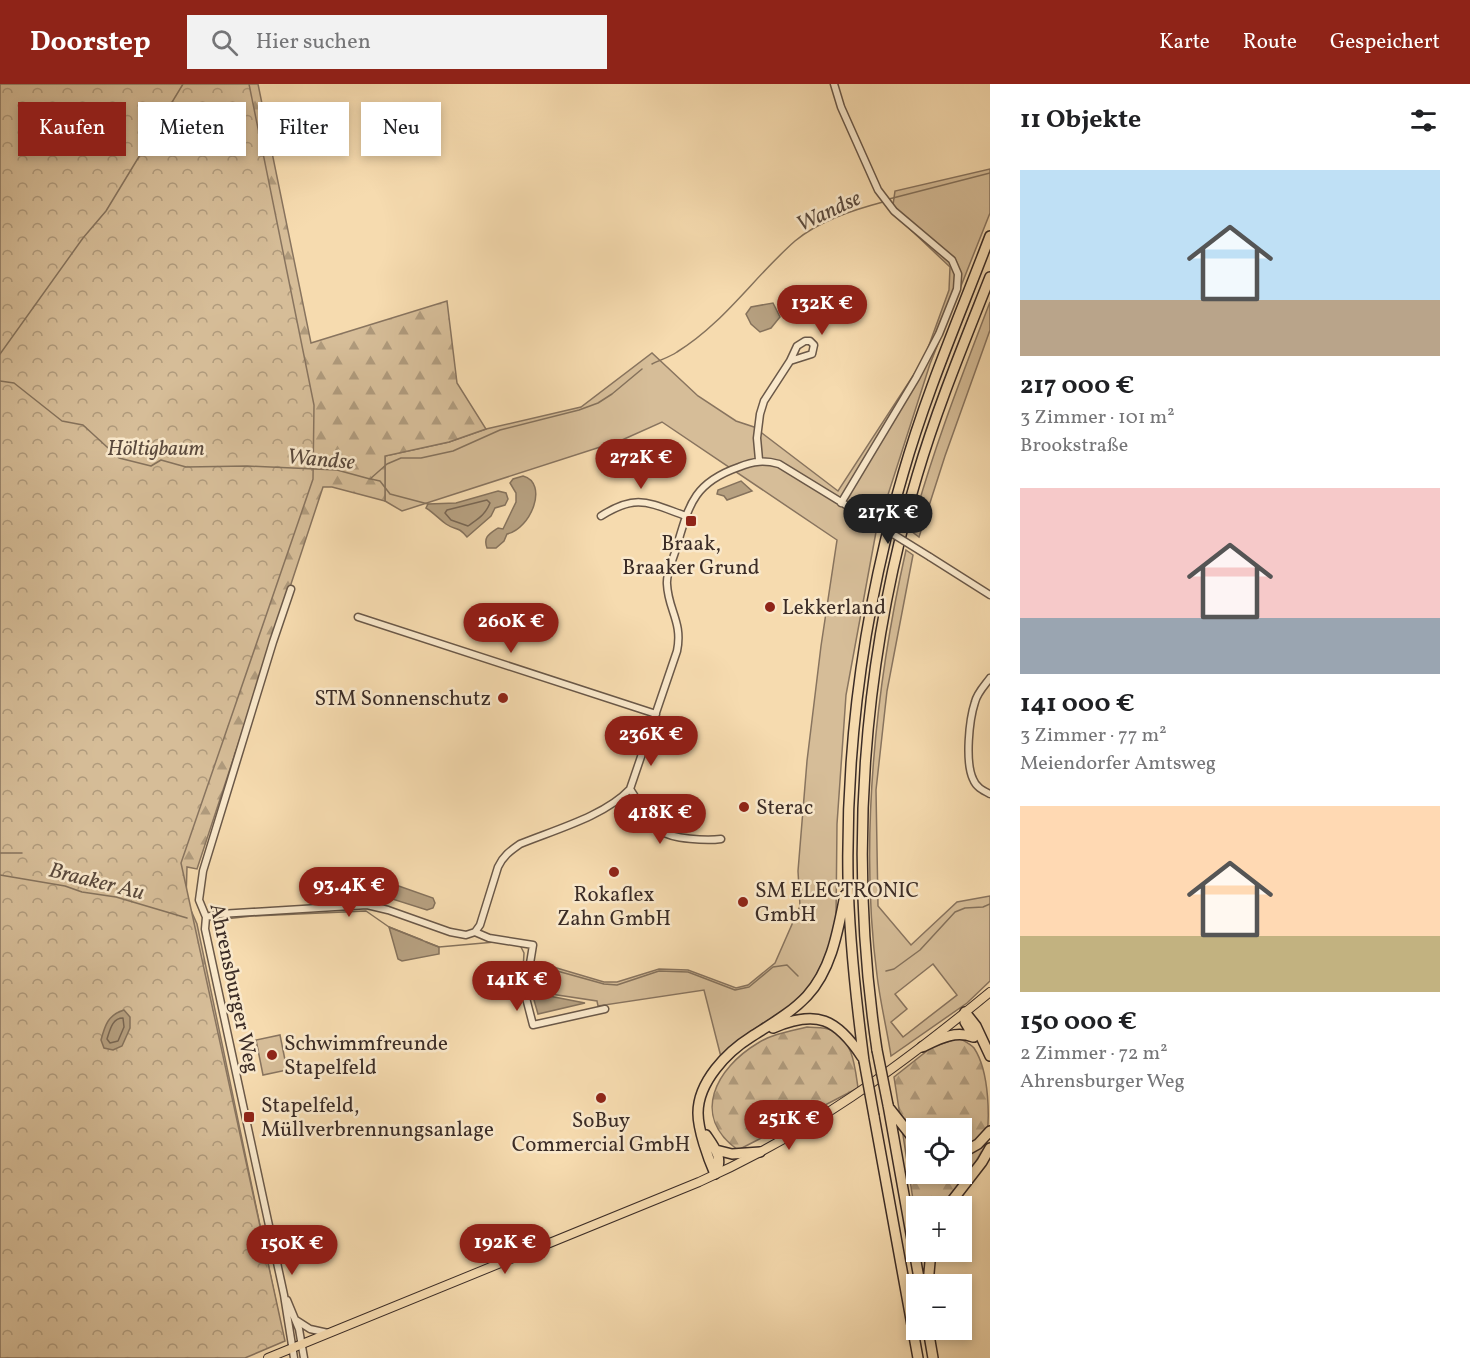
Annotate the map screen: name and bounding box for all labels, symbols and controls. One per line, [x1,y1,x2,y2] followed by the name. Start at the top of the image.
[187,15,607,69] search box
[30,23,151,62] text: Doorstep
[208,26,241,59] icon: search
[256,27,371,58] text: Hier suchen
[1159,28,1210,57] text: Karte
[1243,28,1297,57] text: Route
[1330,28,1440,57] text: Gespeichert
[18,102,126,156] chip: Kaufen
[138,102,246,156] chip: Mieten
[258,102,349,156] chip: Filter
[361,102,441,156] chip: Neu
[1020,102,1141,138] text: 11 Objekte
[1407,104,1440,137] icon: filters
[792,184,866,241] water label: Wandse
[1176,209,1284,317] icon: home
[773,285,871,336] pin: 132K €
[791,290,853,318] text: 132K €
[1020,368,1135,404] text: 217 000 €
[1020,404,1175,432] text: 3 Zimmer · 101 m²
[1020,432,1128,460] text: Brookstraße
[107,435,205,464] park label: Höltigbaum
[592,439,690,490] pin: 272K €
[286,442,356,479] water label: Wandse
[609,444,673,472] text: 272K €
[839,494,937,545] pin: 217K €
[857,499,919,527] text: 217K €
[684,514,698,528] marker: Braak, Braaker Grund
[1176,527,1284,635] icon: home
[622,530,760,583] place label: Braak, Braaker Grund
[782,594,886,623] place label: Lekkerland
[763,600,777,614] marker: Lekkerland
[462,603,560,654] pin: 260K €
[478,608,544,636] text: 260K €
[315,685,491,714] place label: STM Sonnenschutz
[1020,686,1135,722] text: 141 000 €
[496,691,510,705] marker: STM Sonnenschutz
[602,716,700,767] pin: 236K €
[619,721,683,749] text: 236K €
[1020,722,1167,750] text: 3 Zimmer · 77 m²
[1020,750,1216,778] text: Meiendorfer Amtsweg
[611,794,709,845] pin: 418K €
[756,794,813,823] place label: Sterac
[628,799,692,827] text: 418K €
[737,800,751,814] marker: Sterac
[1176,845,1284,953] icon: home
[45,856,148,909] water label: Braaker Au
[607,865,621,879] marker: Rokaflex Zahn GmbH
[294,867,404,918] pin: 93.4K €
[313,872,385,900] text: 93.4K €
[755,877,919,930] place label: SM ELECTRONIC GmbH
[557,881,671,934] place label: Rokaflex Zahn GmbH
[736,895,750,909] marker: SM ELECTRONIC GmbH
[201,901,266,1076] street label: Ahrensburger Weg
[468,961,566,1012] pin: 141K €
[486,966,548,994] text: 141K €
[1020,1004,1137,1040] text: 150 000 €
[284,1030,448,1083] place label: Schwimmfreunde Stapelfeld
[1020,1040,1168,1068] text: 2 Zimmer · 72 m²
[265,1048,279,1062] marker: Schwimmfreunde Stapelfeld
[1020,1068,1185,1096] text: Ahrensburger Weg
[594,1091,608,1105] marker: SoBuy Commercial GmbH
[261,1092,494,1145] place label: Stapelfeld, Müllverbrennungsanlage
[740,1100,838,1151] pin: 251K €
[758,1105,820,1133] text: 251K €
[512,1107,690,1160] place label: SoBuy Commercial GmbH
[242,1110,256,1124] marker: Stapelfeld, Müllverbrennungsanlage
[906,1118,972,1340] map controls
[906,1118,972,1184] button: locate
[906,1196,972,1262] button: +
[456,1224,554,1275] pin: 192K €
[243,1225,341,1276] pin: 150K €
[474,1229,536,1257] text: 192K €
[260,1230,324,1258] text: 150K €
[906,1274,972,1340] button: −

